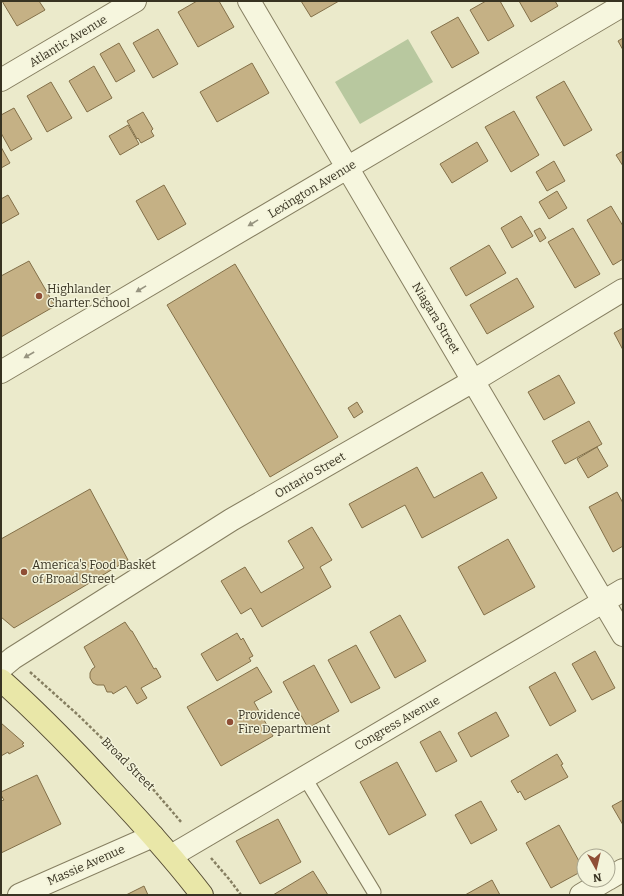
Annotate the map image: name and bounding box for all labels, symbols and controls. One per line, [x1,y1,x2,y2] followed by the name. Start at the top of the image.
[26,12,110,70] street label: Atlantic Avenue
[265,157,359,221] street label: Lexington Avenue
[247,220,259,227] one-way arrow
[409,280,463,357] street label: Niagara Street
[47,282,130,310] place label: Highlander Charter School
[135,286,147,293] one-way arrow
[34,291,44,301] marker: Highlander Charter School
[23,352,35,359] one-way arrow
[272,449,348,501] street label: Ontario Street
[32,558,156,586] place label: America's Food Basket of Broad Street
[19,567,29,577] marker: America's Food Basket of Broad Street
[352,693,442,753] street label: Congress Avenue
[238,708,331,736] place label: Providence Fire Department
[225,717,235,727] marker: Providence Fire Department
[99,735,158,794] street label: Broad Street
[45,842,127,888] street label: Massie Avenue
[576,848,616,888] north arrow
[592,870,602,885] text: N

